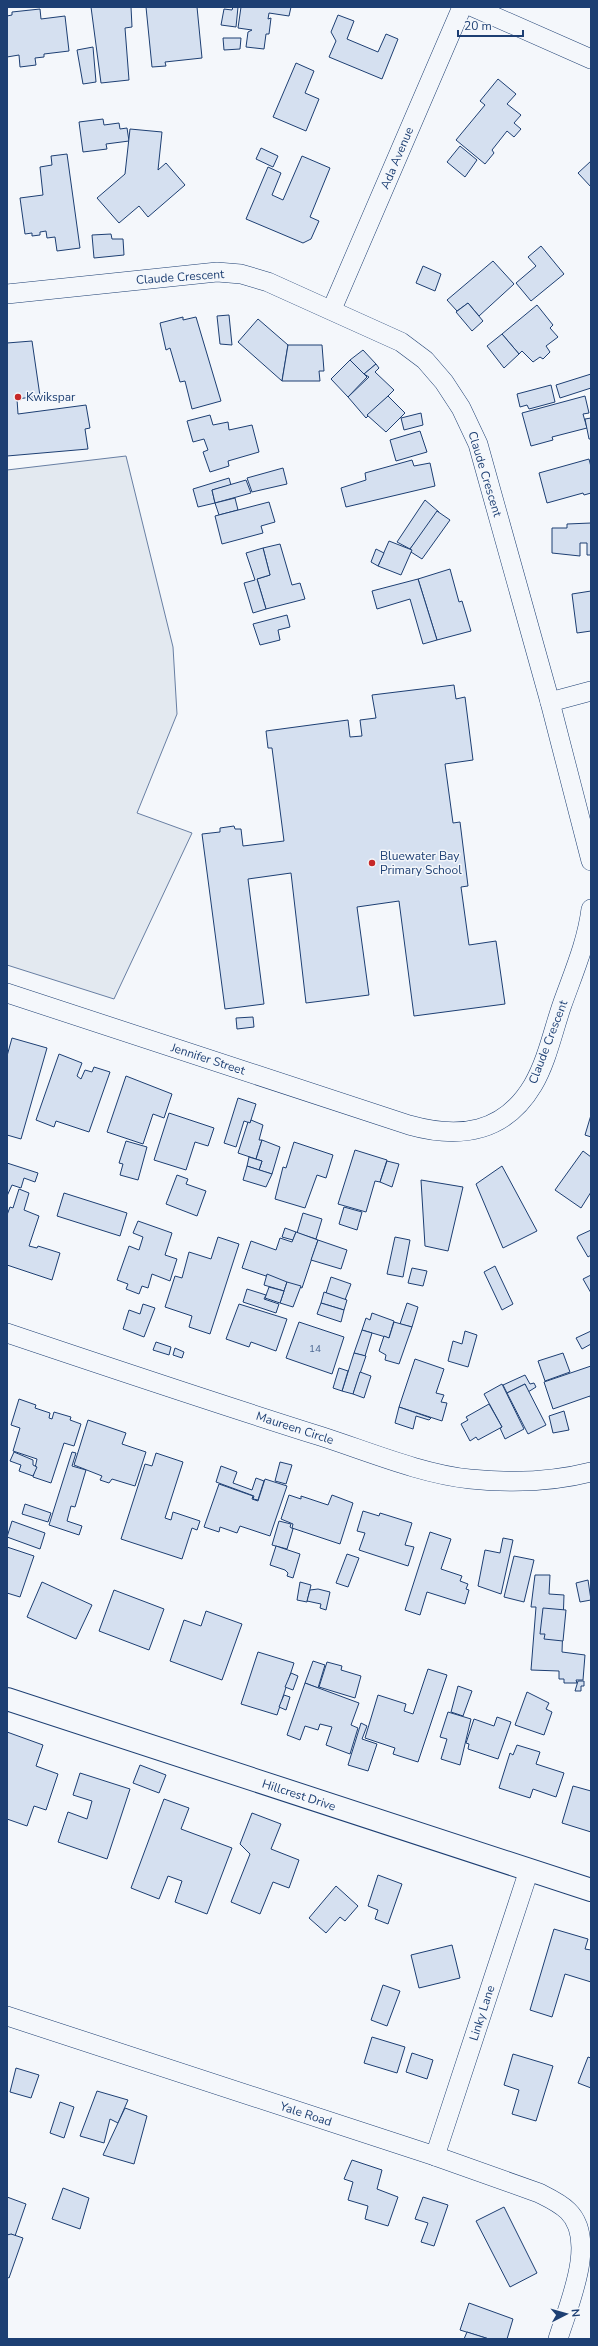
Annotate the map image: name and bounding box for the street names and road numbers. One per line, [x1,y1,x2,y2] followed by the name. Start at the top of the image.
[377,125,417,191] street label: Ada Avenue
[135,266,225,288] street label: Claude Crescent
[464,429,506,519] street label: Claude Crescent
[525,997,572,1086] street label: Claude Crescent
[168,1039,248,1079] street label: Jennifer Street
[254,1408,336,1448] street label: Maureen Circle
[260,1776,338,1814] street label: Hillcrest Drive
[466,1983,498,2043] street label: Linky Lane
[277,2098,334,2130] street label: Yale Road

